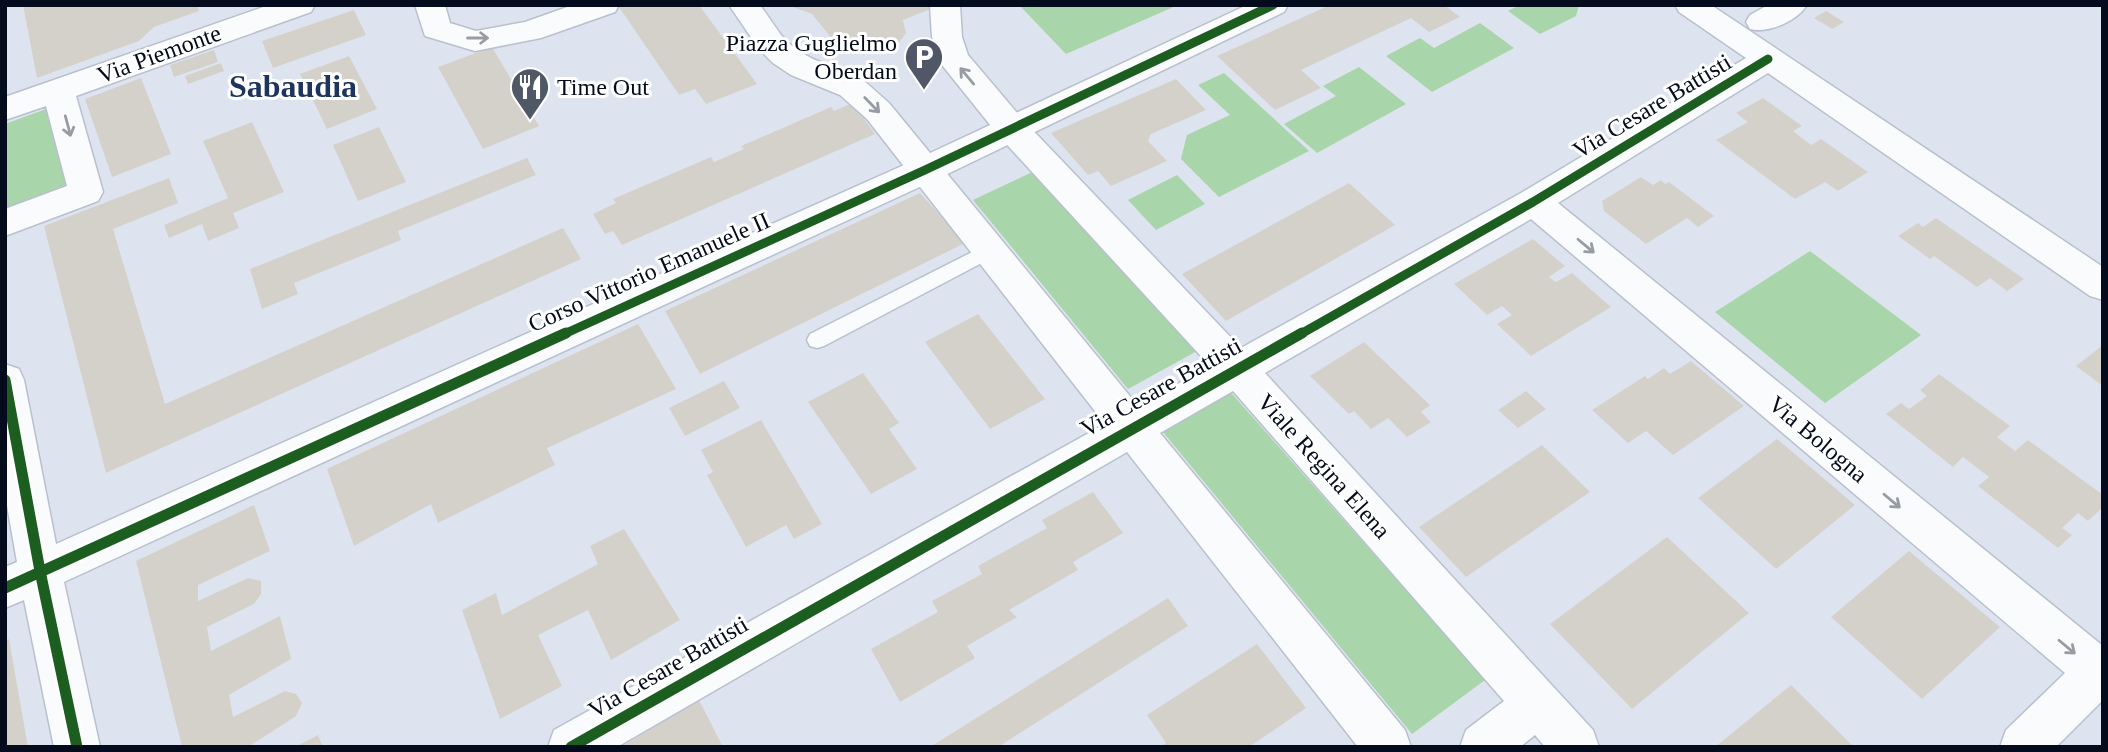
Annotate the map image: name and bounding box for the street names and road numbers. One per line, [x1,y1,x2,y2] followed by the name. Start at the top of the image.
[94,20,224,88] street label: Via Piemonte
[1568,48,1736,163] street label: Via Cesare Battisti
[524,207,774,337] street label: Corso Vittorio Emanuele II
[1076,332,1246,442] street label: Via Cesare Battisti
[1252,389,1396,544] street label: Viale Regina Elena
[1763,390,1873,488] street label: Via Bologna
[584,611,753,723] street label: Via Cesare Battisti

